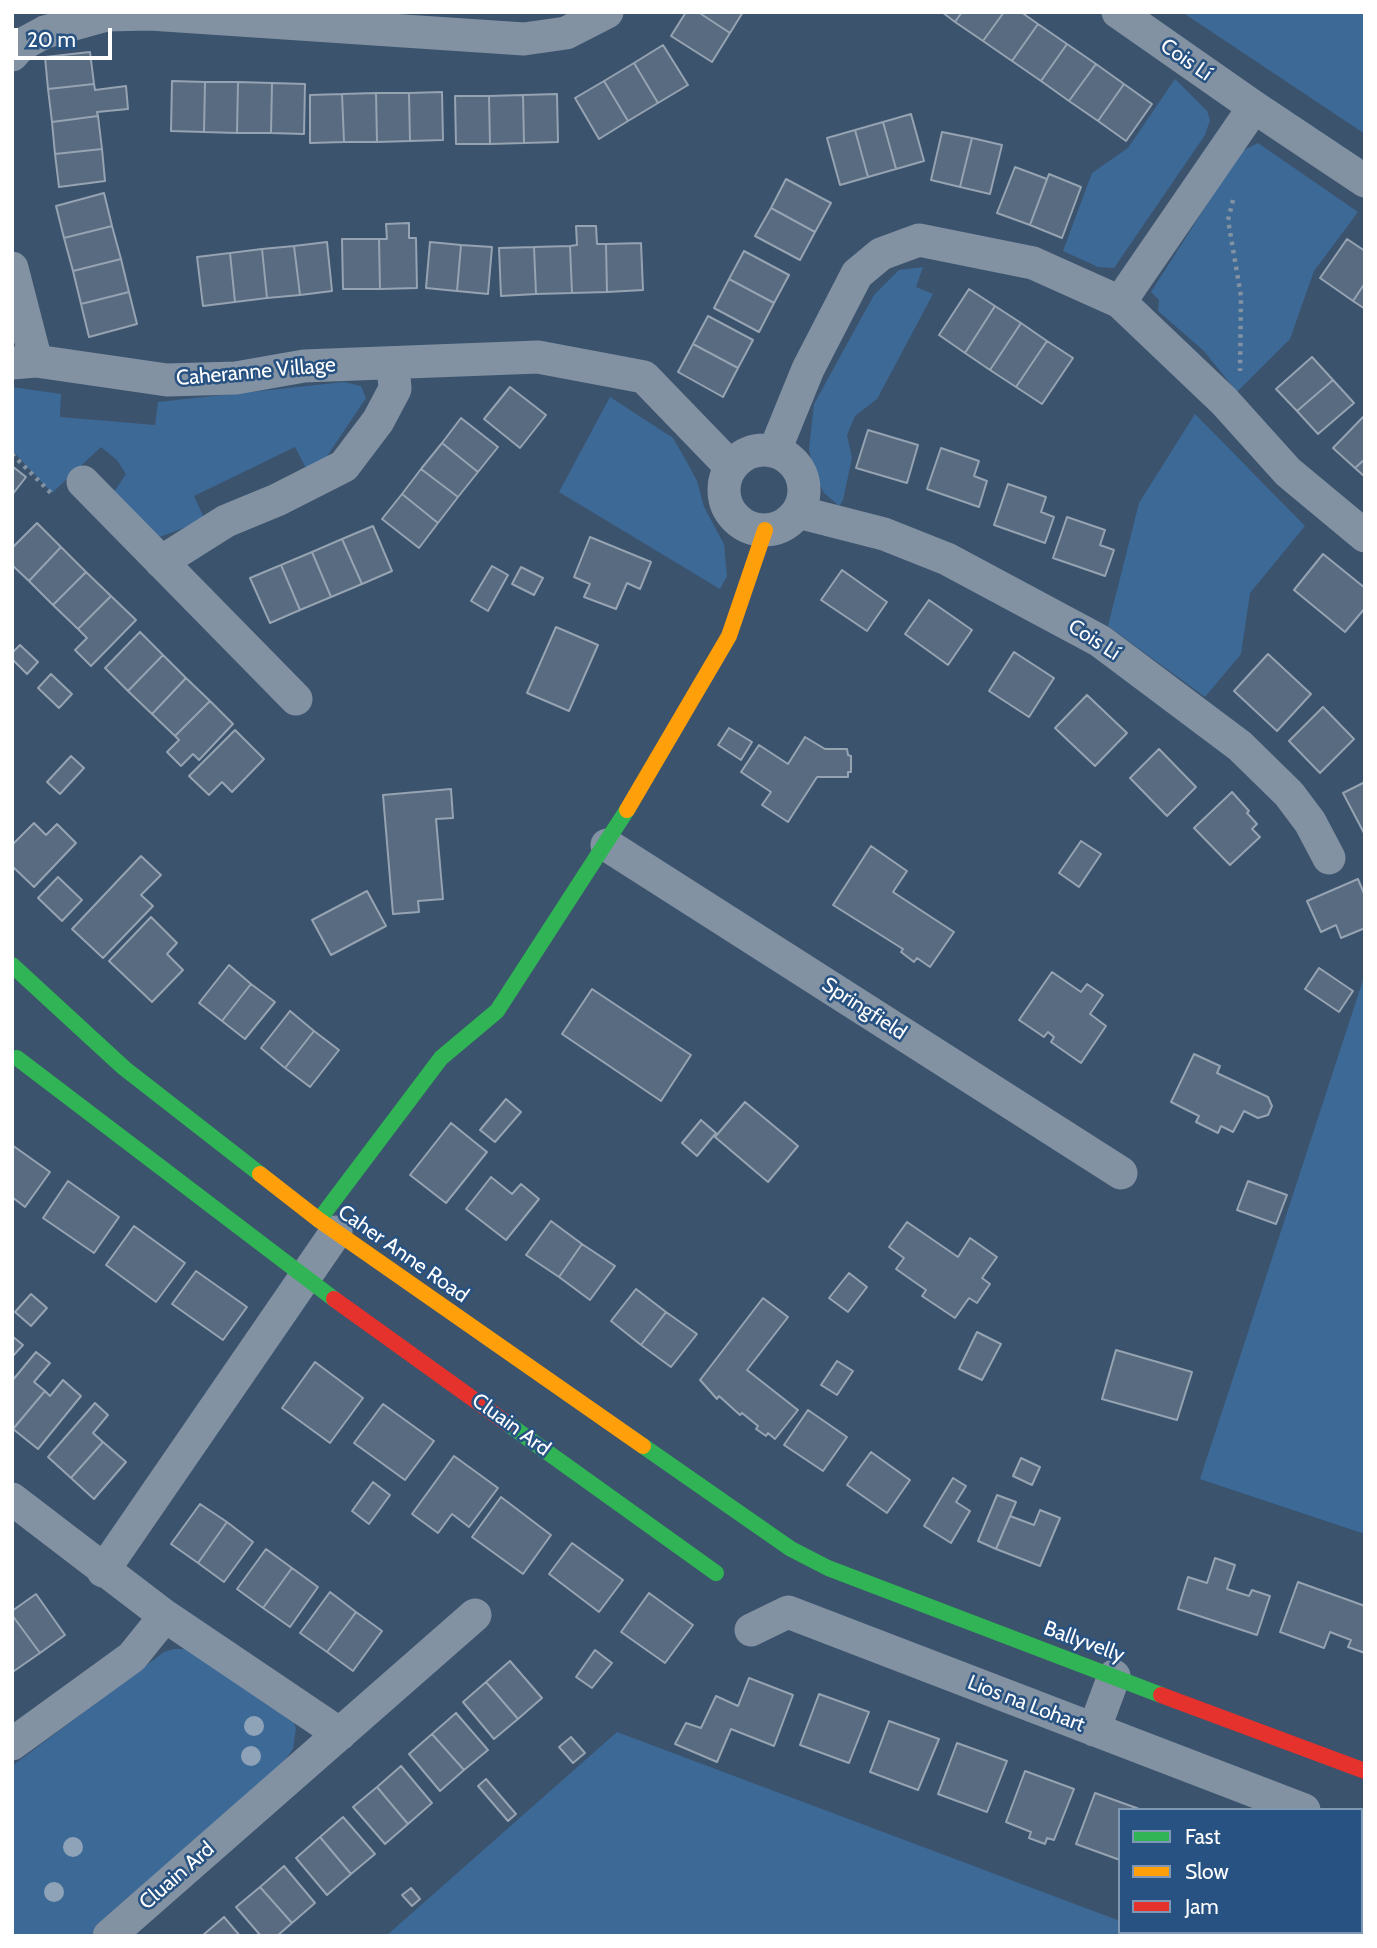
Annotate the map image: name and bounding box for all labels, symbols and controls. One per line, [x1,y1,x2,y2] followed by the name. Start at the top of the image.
[18,14,116,58] scale bar
[27,27,76,52] text: 20 m
[1155,33,1217,87] street label: Cois Lí
[175,352,337,392] street label: Caheranne Village
[1063,614,1125,666] street label: Cois Lí
[817,972,911,1046] street label: Springfield
[333,1200,473,1308] street label: Caher Anne Road
[467,1388,555,1462] street label: Cluain Ard
[1040,1616,1128,1668] street label: Ballyvelly
[964,1670,1088,1738] street label: Lios na Lohart
[1118,1808,1363,1934] legend
[1185,1824,1221,1849] text: Fast
[134,1837,220,1915] street label: Cluain Ard
[1185,1859,1229,1884] text: Slow
[1185,1894,1219,1919] text: Jam

